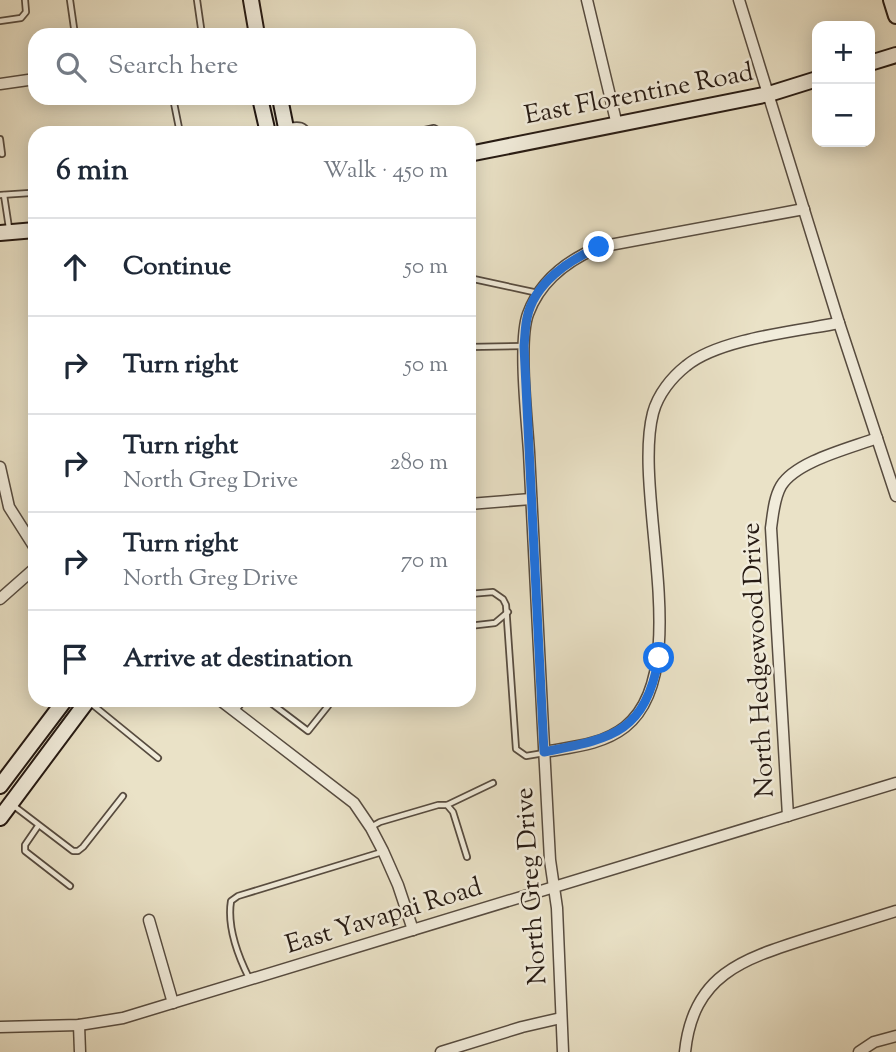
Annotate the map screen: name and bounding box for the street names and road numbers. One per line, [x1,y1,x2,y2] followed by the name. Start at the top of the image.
[521,55,757,135] street label: East Florentine Road
[733,522,785,798] street label: North Hedgewood Drive
[507,786,557,986] street label: North Greg Drive
[281,869,487,964] street label: East Yavapai Road

